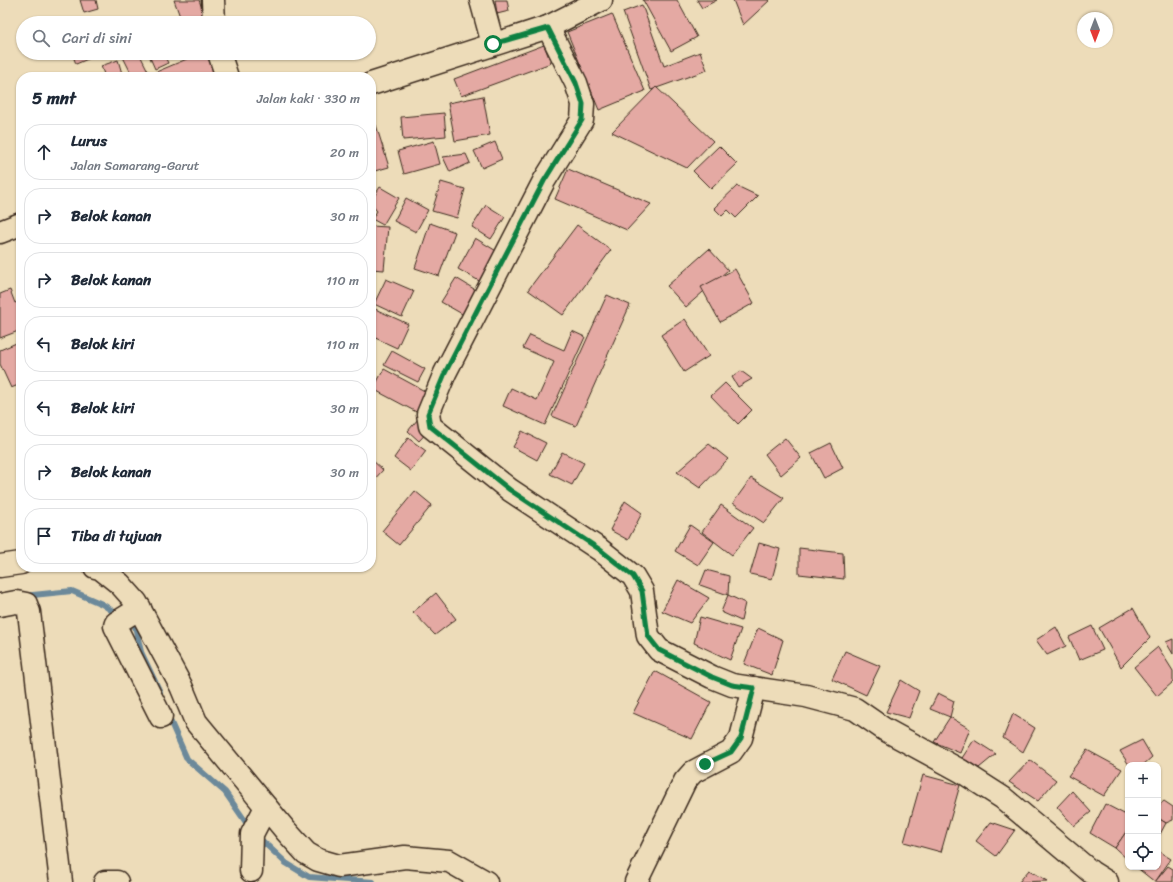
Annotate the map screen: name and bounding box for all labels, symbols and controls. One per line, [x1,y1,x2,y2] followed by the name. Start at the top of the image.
[1077,12,1113,48] north arrow
[16,16,376,60] search box
[62,25,132,51] text: Cari di sini
[30,27,52,49] icon: search
[484,35,502,53] route start
[32,83,76,113] text: 5 mnt
[257,87,360,110] text: Jalan kaki · 330 m
[71,128,107,154] text: Lurus
[33,141,55,163] icon: ahead
[330,141,359,164] text: 20 m
[71,154,200,177] text: Jalan Samarang-Garut
[71,203,151,229] text: Belok kanan
[33,205,55,227] icon: right
[330,205,359,228] text: 30 m
[71,267,151,293] text: Belok kanan
[33,269,55,291] icon: right
[326,269,359,292] text: 110 m
[71,331,134,357] text: Belok kiri
[33,333,55,355] icon: left
[326,333,359,356] text: 110 m
[71,395,134,421] text: Belok kiri
[33,397,55,419] icon: left
[330,397,359,420] text: 30 m
[71,459,151,485] text: Belok kanan
[33,461,55,483] icon: right
[330,461,359,484] text: 30 m
[71,523,162,549] text: Tiba di tujuan
[33,525,55,547] icon: arrive
[696,755,714,773] route end
[1125,762,1161,870] map controls
[1125,762,1161,798] button: +
[1125,798,1161,834] button: −
[1125,834,1161,870] button: locate

